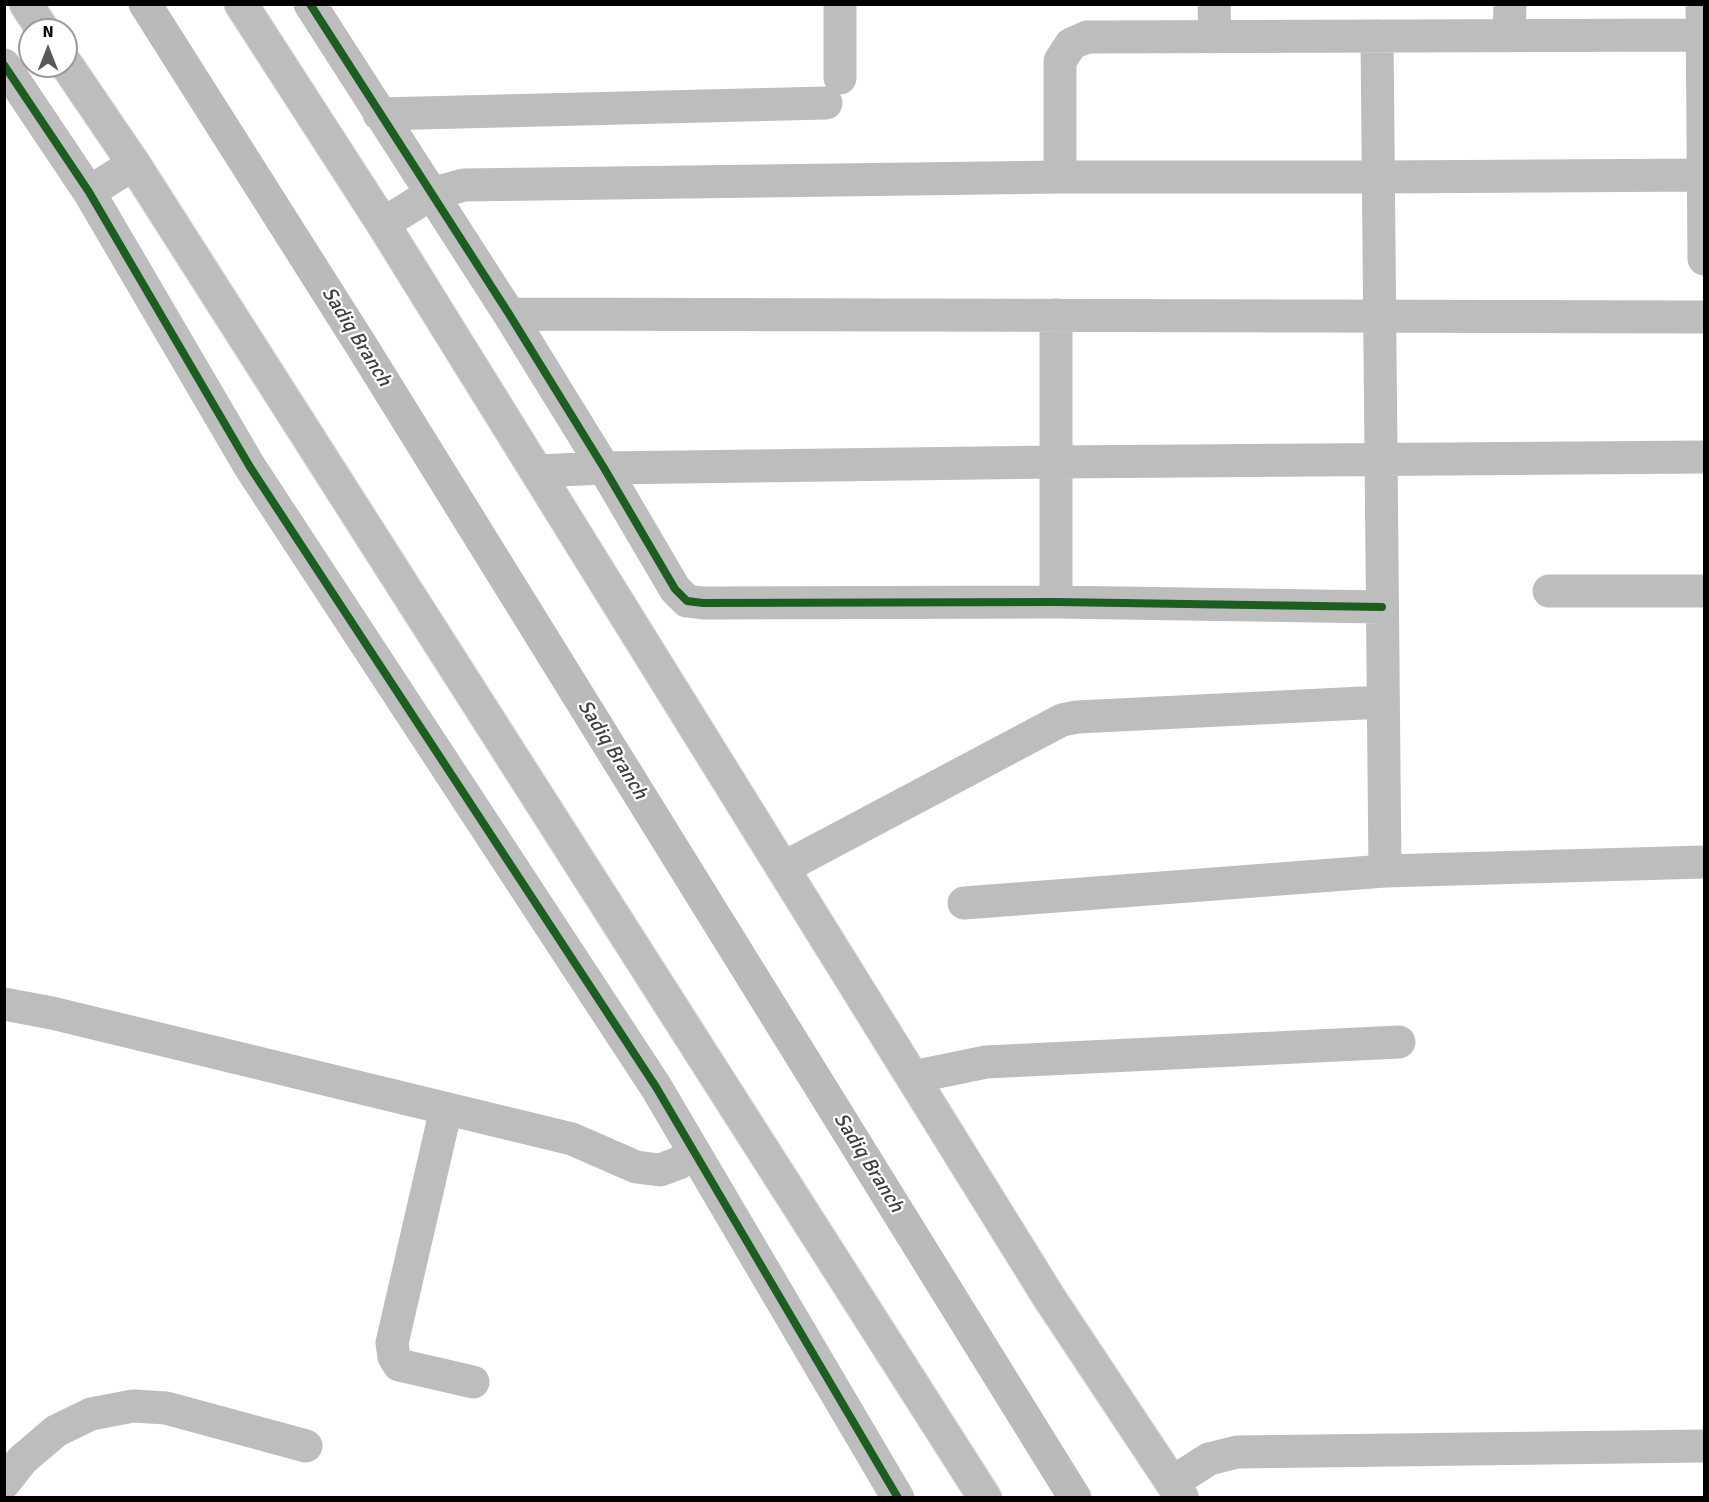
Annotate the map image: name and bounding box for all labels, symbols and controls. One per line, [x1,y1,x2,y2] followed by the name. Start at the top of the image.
[18,18,78,78] north arrow
[42,22,54,42] text: N
[316,283,396,391] water label: Sadiq Branch
[572,696,652,804] water label: Sadiq Branch
[828,1109,908,1217] water label: Sadiq Branch

